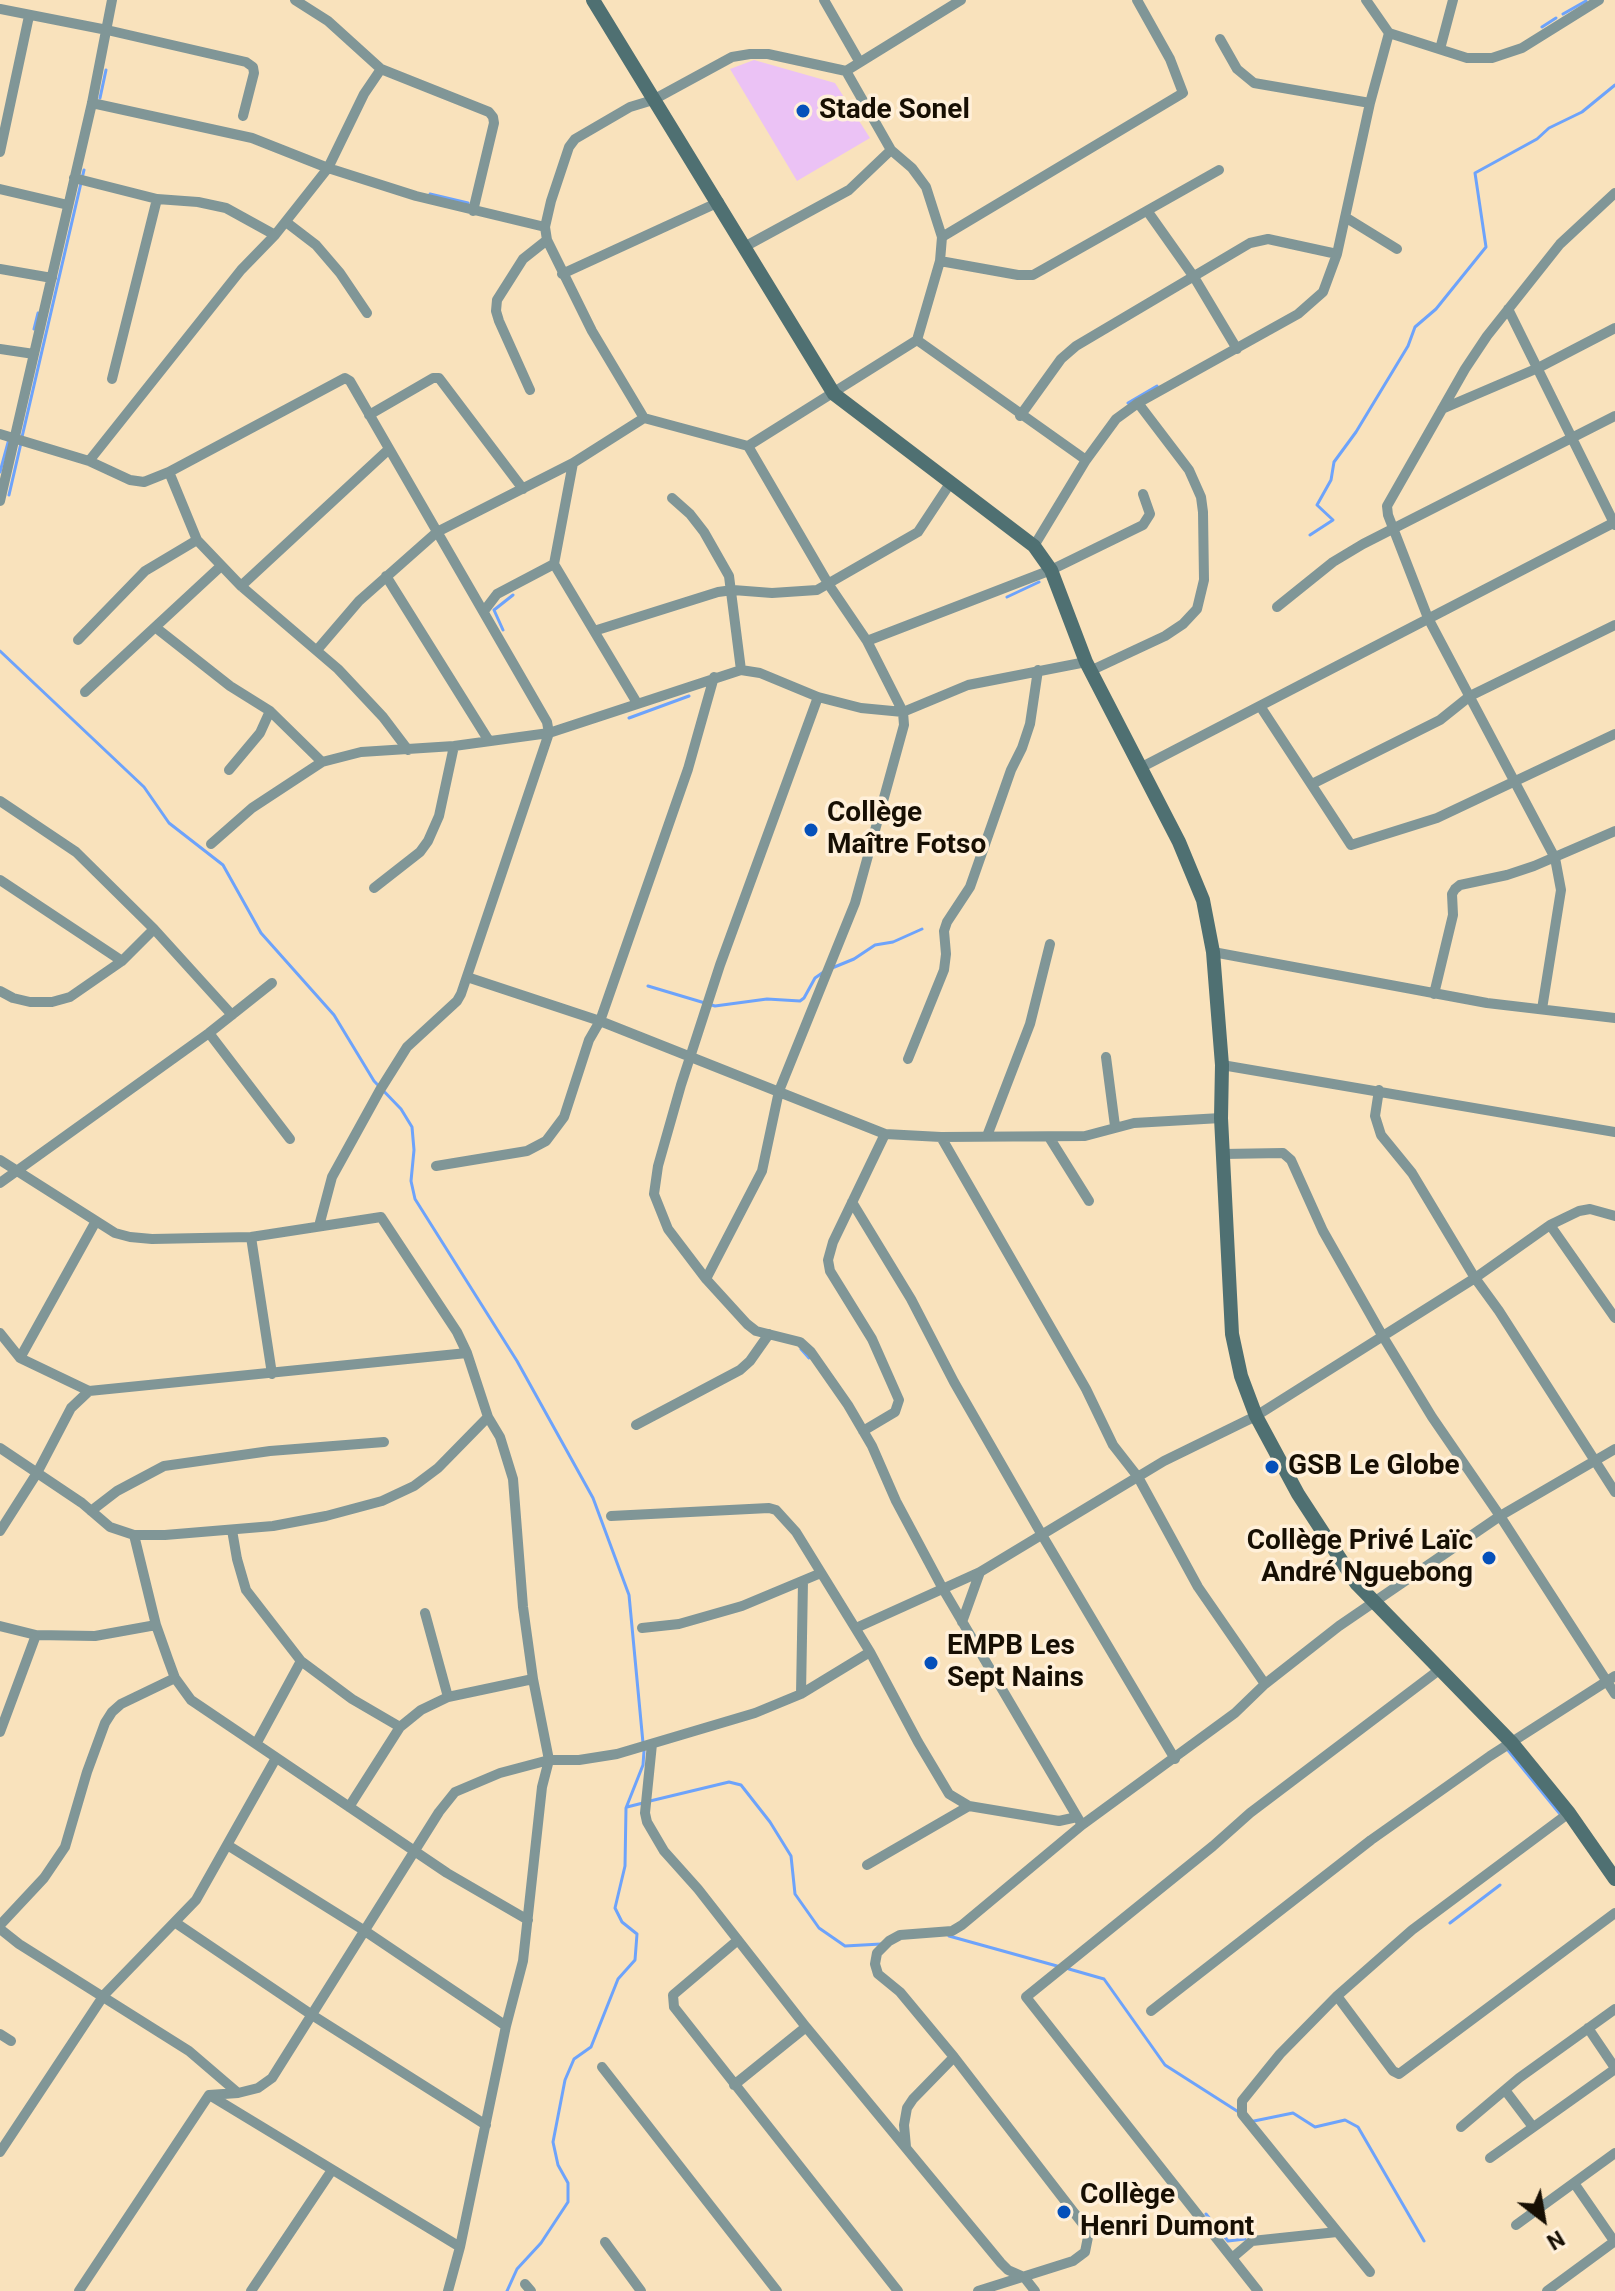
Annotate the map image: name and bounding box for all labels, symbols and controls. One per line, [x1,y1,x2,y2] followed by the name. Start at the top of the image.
[819,94,970,128] place label: Stade Sonel
[794,102,812,120] marker: Stade Sonel
[827,797,986,863] place label: Collège Maître Fotso
[802,821,820,839] marker: Collège Maître Fotso
[1288,1450,1460,1484] place label: GSB Le Globe
[1263,1458,1281,1476] marker: GSB Le Globe
[1247,1525,1473,1591] place label: Collège Privé Laïc André Nguebong
[1480,1549,1498,1567] marker: Collège Privé Laïc André Nguebong
[947,1630,1084,1696] place label: EMPB Les Sept Nains
[922,1654,940,1672] marker: EMPB Les Sept Nains
[1080,2179,1254,2245] place label: Collège Henri Dumont
[1503,2179,1583,2259] north arrow
[1055,2203,1073,2221] marker: Collège Henri Dumont
[1543,2225,1569,2255] text: N

